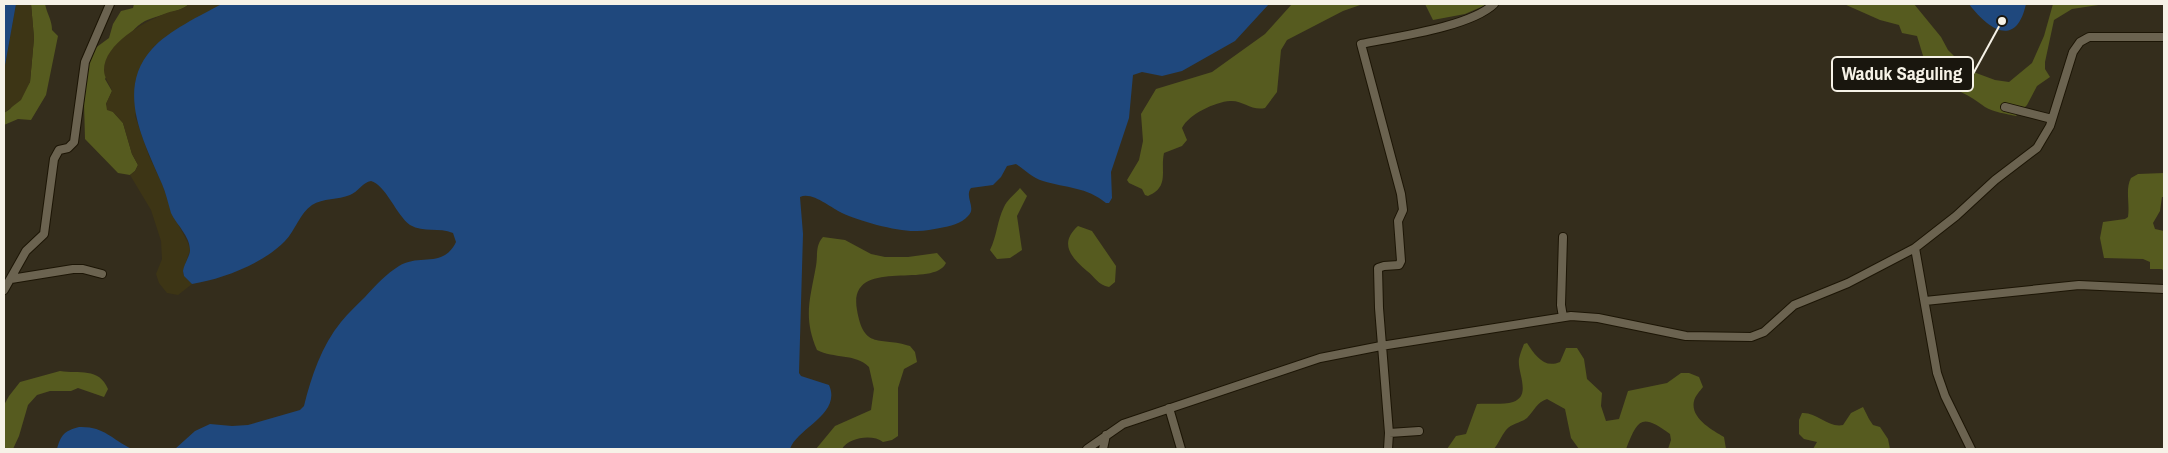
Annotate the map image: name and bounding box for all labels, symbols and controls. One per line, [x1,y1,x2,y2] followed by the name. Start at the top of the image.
[1832,57,1973,91] callout: Waduk Saguling
[1842,60,1963,86] text: Waduk Saguling

